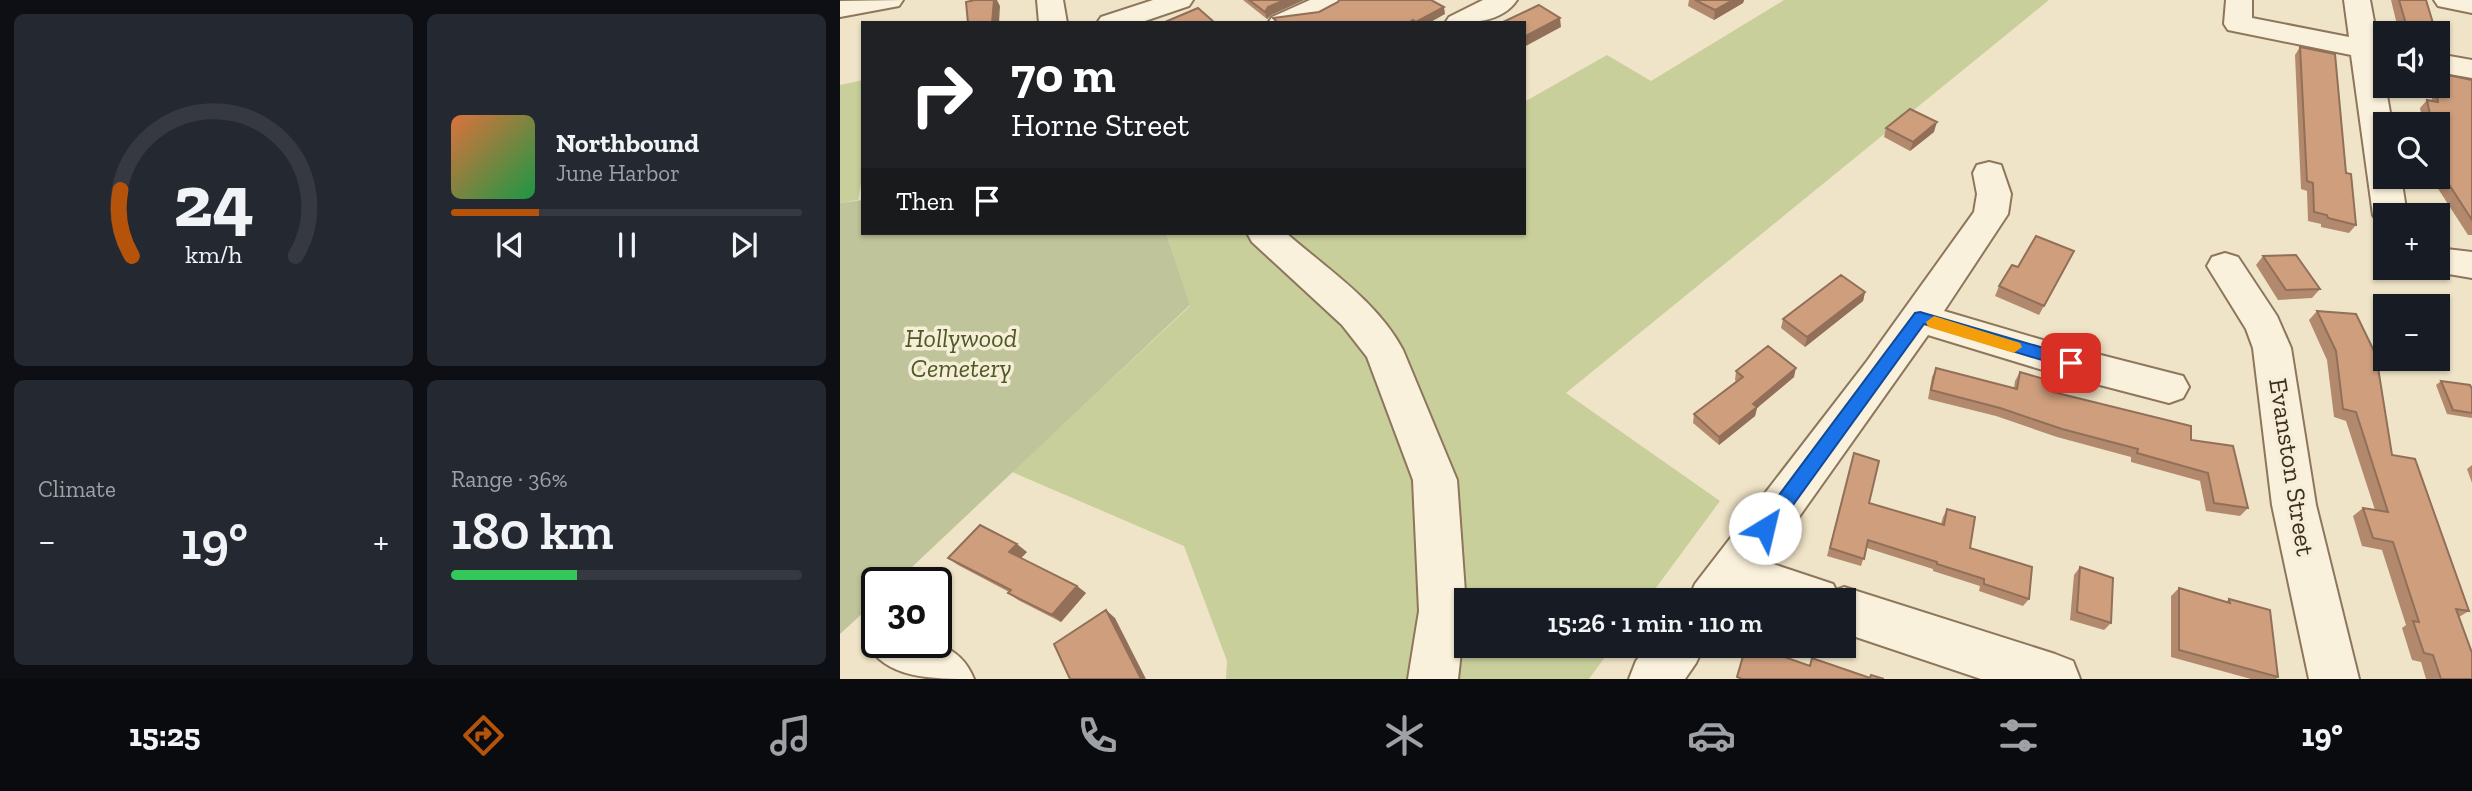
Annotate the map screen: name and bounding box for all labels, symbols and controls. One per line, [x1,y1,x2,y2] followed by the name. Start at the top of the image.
[2373,21,2450,371] map controls
[2373,21,2450,98] button: sound
[1011,46,1116,105] text: 70 m
[896,49,987,140] icon: right
[1011,106,1189,144] text: Horne Street
[2373,112,2450,189] button: search
[556,127,699,159] text: Northbound
[173,157,254,245] text: 24
[556,159,680,187] text: June Harbor
[968,182,1006,220] icon: arrive
[896,185,954,217] text: Then
[2373,203,2450,280] button: +
[491,226,529,264] icon: previous
[608,226,646,264] icon: pause
[725,226,763,264] icon: next
[185,239,242,269] text: km/h
[2373,294,2450,371] button: −
[905,322,1017,384] park label: Hollywood Cemetery
[2041,333,2101,393] pin
[2052,344,2090,382] icon: arrive
[2262,376,2322,559] street label: Evanston Street
[451,465,568,493] text: Range · 36%
[38,475,116,503] text: Climate
[1728,491,1802,565] position arrow
[451,500,614,562] text: 180 km
[181,510,248,572] text: 19°
[38,518,56,564] text: −
[373,518,389,564] text: +
[861,567,952,658] speed limit sign: 30
[1548,607,1762,639] text: 15:26 · 1 min · 110 m
[459,711,508,760] icon: directions
[766,711,815,760] icon: music
[1073,711,1122,760] icon: phone
[1380,711,1429,760] icon: climate
[1687,711,1736,760] icon: car
[1994,711,2043,760] icon: filters
[129,716,201,754] text: 15:25
[2302,716,2343,754] text: 19°

